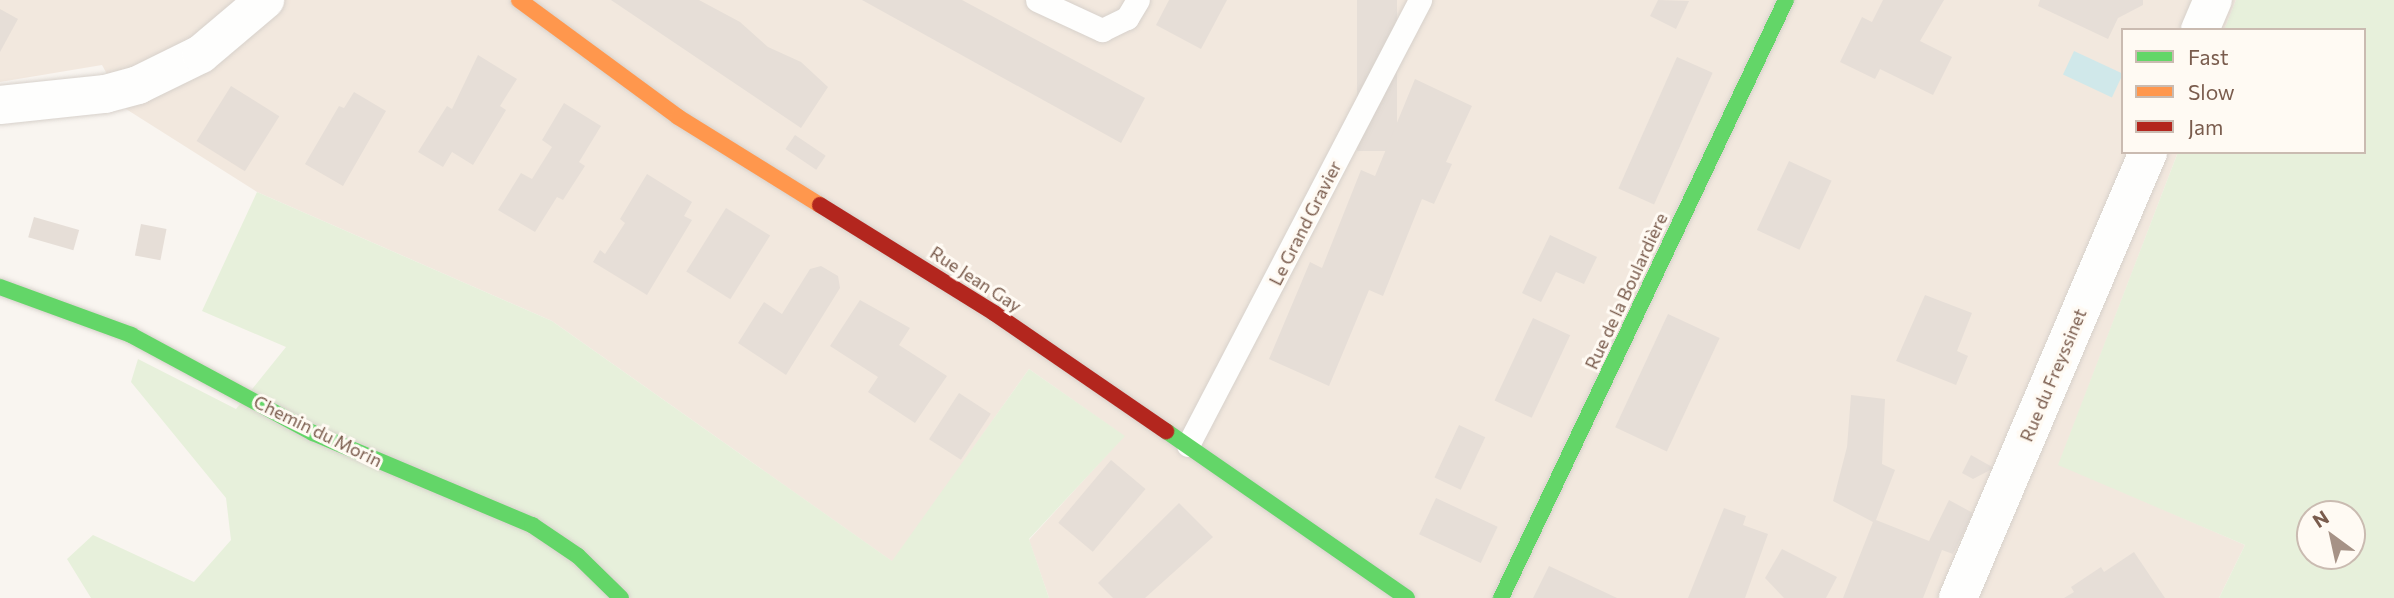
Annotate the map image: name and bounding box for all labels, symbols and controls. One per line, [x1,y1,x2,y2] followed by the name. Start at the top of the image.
[2121,28,2366,154] legend
[2188,44,2229,69] text: Fast
[2188,79,2235,104] text: Slow
[2188,114,2223,139] text: Jam
[1264,157,1346,289] street label: Le Grand Gravier
[1580,209,1672,373] street label: Rue de la Boulardière
[926,241,1026,317] street label: Rue Jean Gay
[2015,305,2091,445] street label: Rue du Freyssinet
[250,391,386,471] street label: Chemin du Morin
[2296,500,2366,570] north arrow
[2308,505,2333,532] text: N

